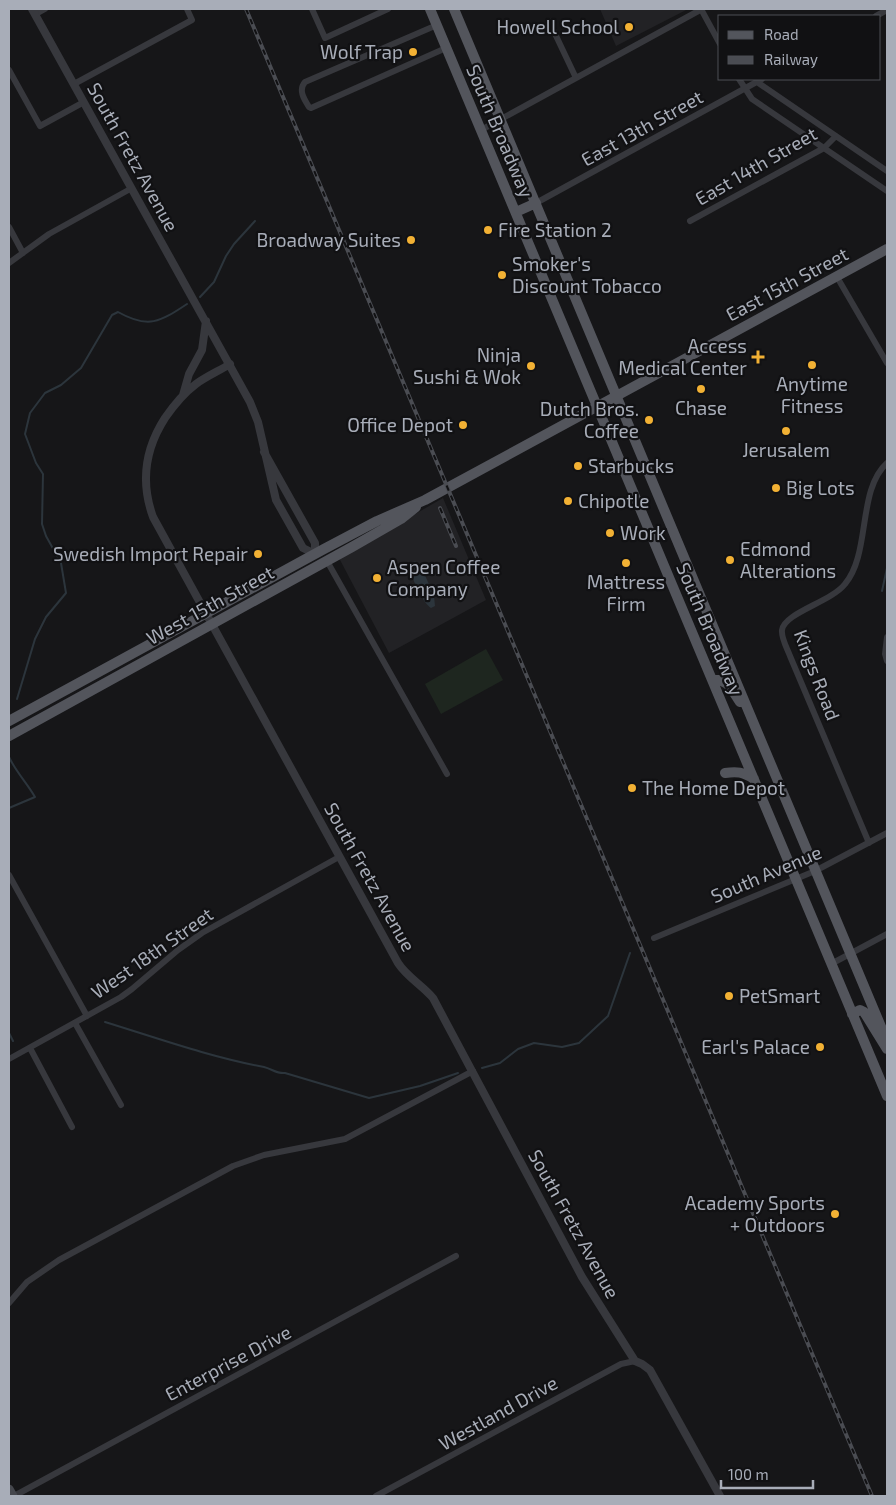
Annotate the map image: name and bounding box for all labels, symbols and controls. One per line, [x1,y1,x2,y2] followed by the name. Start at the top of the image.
[497,15,619,38] place label: Howell School
[718,15,881,80] legend
[623,21,635,33] marker: Howell School
[764,25,799,43] text: Road
[320,40,403,63] place label: Wolf Trap
[407,46,419,58] marker: Wolf Trap
[764,50,818,68] text: Railway
[462,61,539,201] street label: South Broadway
[83,78,184,235] street label: South Fretz Avenue
[577,85,707,171] street label: East 13th Street
[691,121,821,210] street label: East 14th Street
[498,218,612,241] place label: Fire Station 2
[482,224,494,236] marker: Fire Station 2
[257,228,401,251] place label: Broadway Suites
[405,234,417,246] marker: Broadway Suites
[722,242,852,325] street label: East 15th Street
[512,252,662,297] place label: Smoker's Discount Tobacco
[496,269,508,281] marker: Smoker's Discount Tobacco
[618,334,747,379] place label: Access Medical Center
[413,343,521,388] place label: Ninja Sushi & Wok
[751,350,765,364] marker: Access Medical Center
[806,359,818,371] marker: Anytime Fitness
[525,360,537,372] marker: Ninja Sushi & Wok
[776,372,848,417] place label: Anytime Fitness
[695,383,707,395] marker: Chase
[675,396,727,419] place label: Chase
[540,397,639,442] place label: Dutch Bros. Coffee
[347,413,453,436] place label: Office Depot
[643,414,655,426] marker: Dutch Bros. Coffee
[457,419,469,431] marker: Office Depot
[780,425,792,437] marker: Jerusalem
[742,438,830,461] place label: Jerusalem
[588,454,674,477] place label: Starbucks
[572,460,584,472] marker: Starbucks
[786,476,855,499] place label: Big Lots
[770,482,782,494] marker: Big Lots
[578,489,649,512] place label: Chipotle
[562,495,574,507] marker: Chipotle
[620,521,666,544] place label: Work
[604,527,616,539] marker: Work
[740,537,836,582] place label: Edmond Alterations
[53,542,248,565] place label: Swedish Import Repair
[252,548,264,560] marker: Swedish Import Repair
[724,554,736,566] marker: Edmond Alterations
[387,555,500,600] place label: Aspen Coffee Company
[620,557,632,569] marker: Mattress Firm
[672,559,749,699] street label: South Broadway
[142,560,277,649] street label: West 15th Street
[587,570,665,615] place label: Mattress Firm
[371,572,383,584] marker: Aspen Coffee Company
[790,626,845,723] street label: Kings Road
[642,776,785,799] place label: The Home Depot
[626,782,638,794] marker: The Home Depot
[320,798,421,955] street label: South Fretz Avenue
[707,840,825,907] street label: South Avenue
[86,902,217,1003] street label: West 18th Street
[739,984,820,1007] place label: PetSmart
[723,990,735,1002] marker: PetSmart
[701,1035,810,1058] place label: Earl's Palace
[814,1041,826,1053] marker: Earl's Palace
[524,1145,625,1302] street label: South Fretz Avenue
[685,1191,825,1236] place label: Academy Sports + Outdoors
[829,1208,841,1220] marker: Academy Sports + Outdoors
[161,1320,295,1405] street label: Enterprise Drive
[434,1370,561,1455] street label: Westland Drive
[721,1458,814,1490] scale bar
[728,1465,769,1483] text: 100 m

